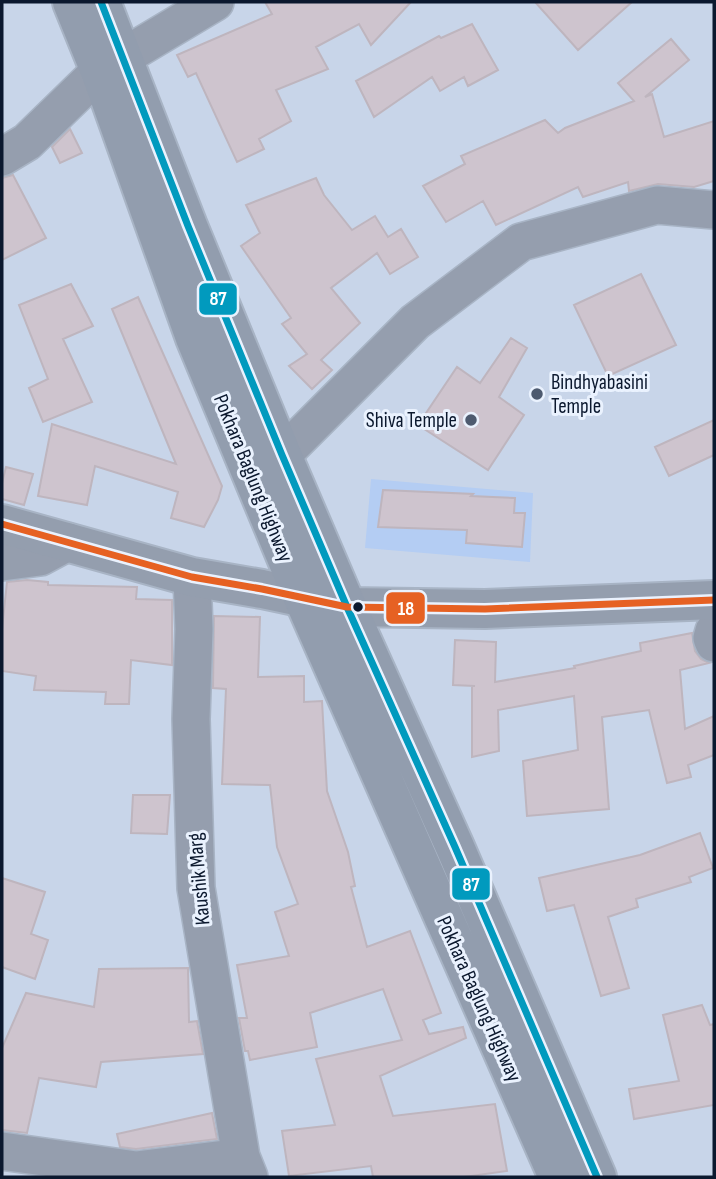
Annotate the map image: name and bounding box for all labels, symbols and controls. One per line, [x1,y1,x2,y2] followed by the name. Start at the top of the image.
[198,282,238,316] line badge: 87
[209,288,227,311] text: 87
[551,370,648,419] place label: Bindhyabasini Temple
[529,386,545,402] marker: Bindhyabasini Temple
[208,391,298,565] street label: Pokhara Baglung Highway
[366,408,457,433] place label: Shiva Temple
[463,412,479,428] marker: Shiva Temple
[385,591,426,625] line badge: 18
[398,598,414,621] text: 18
[351,600,365,614] unlabelled marker
[183,832,215,926] street label: Kaushik Marg
[451,867,491,901] line badge: 87
[462,874,480,897] text: 87
[431,912,527,1086] street label: Pokhara Baglung Highway

